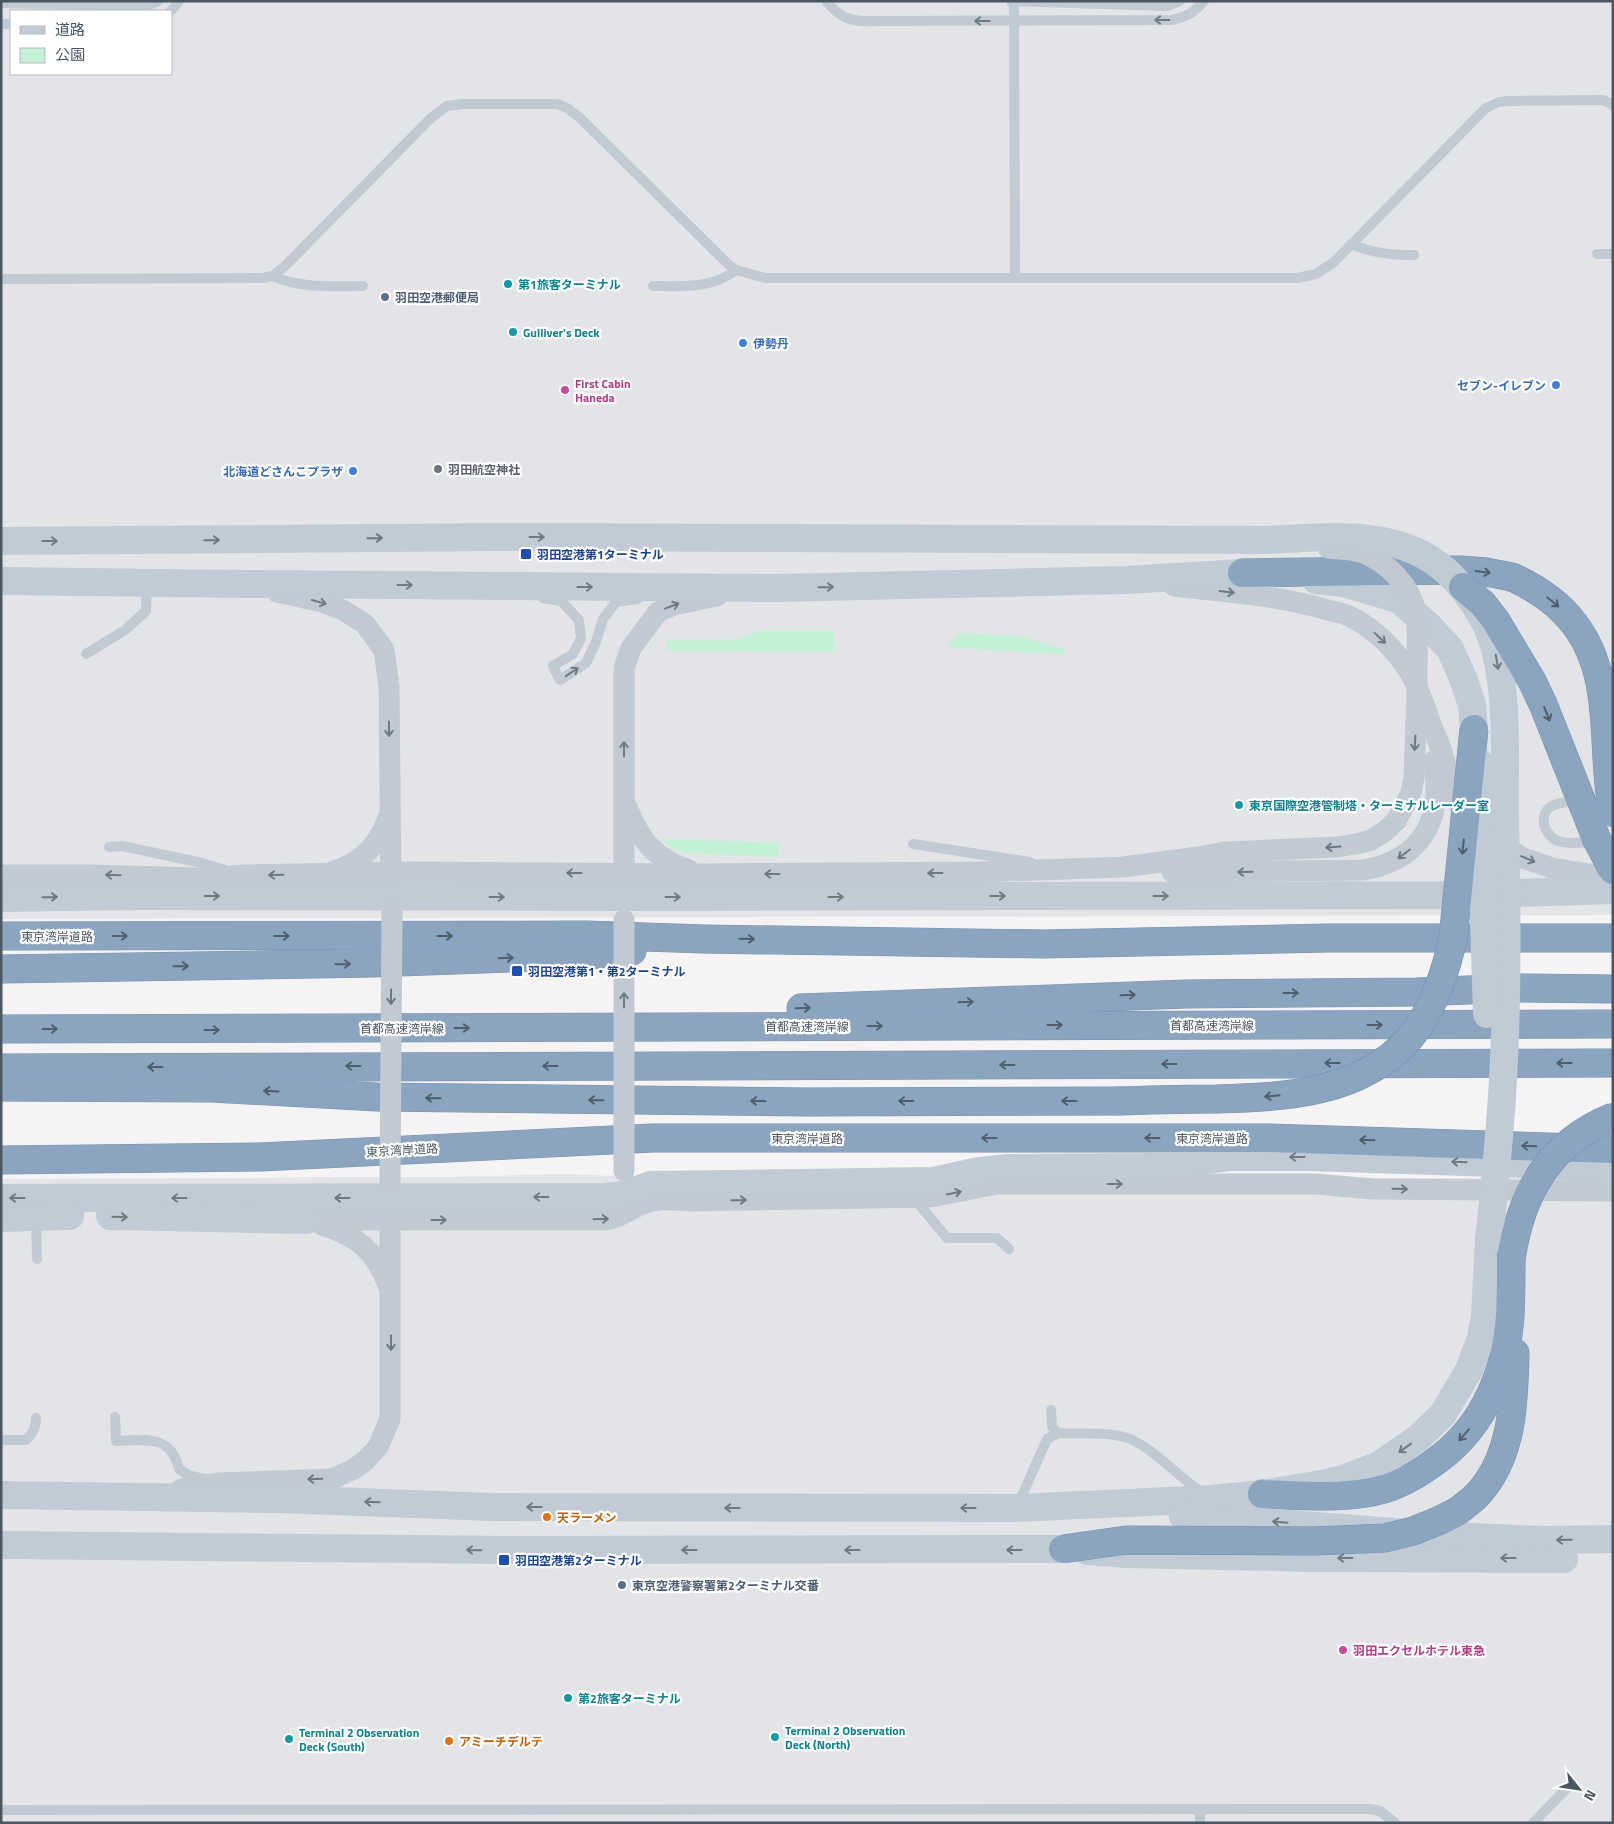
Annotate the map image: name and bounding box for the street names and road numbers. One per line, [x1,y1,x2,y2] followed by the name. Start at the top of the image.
[21,927,93,946] street label: 東京湾岸道路
[1170,1016,1254,1035] street label: 首都高速湾岸線
[765,1017,849,1036] street label: 首都高速湾岸線
[360,1019,444,1038] street label: 首都高速湾岸線
[771,1129,843,1148] street label: 東京湾岸道路
[1176,1129,1248,1148] street label: 東京湾岸道路
[366,1139,438,1161] street label: 東京湾岸道路

